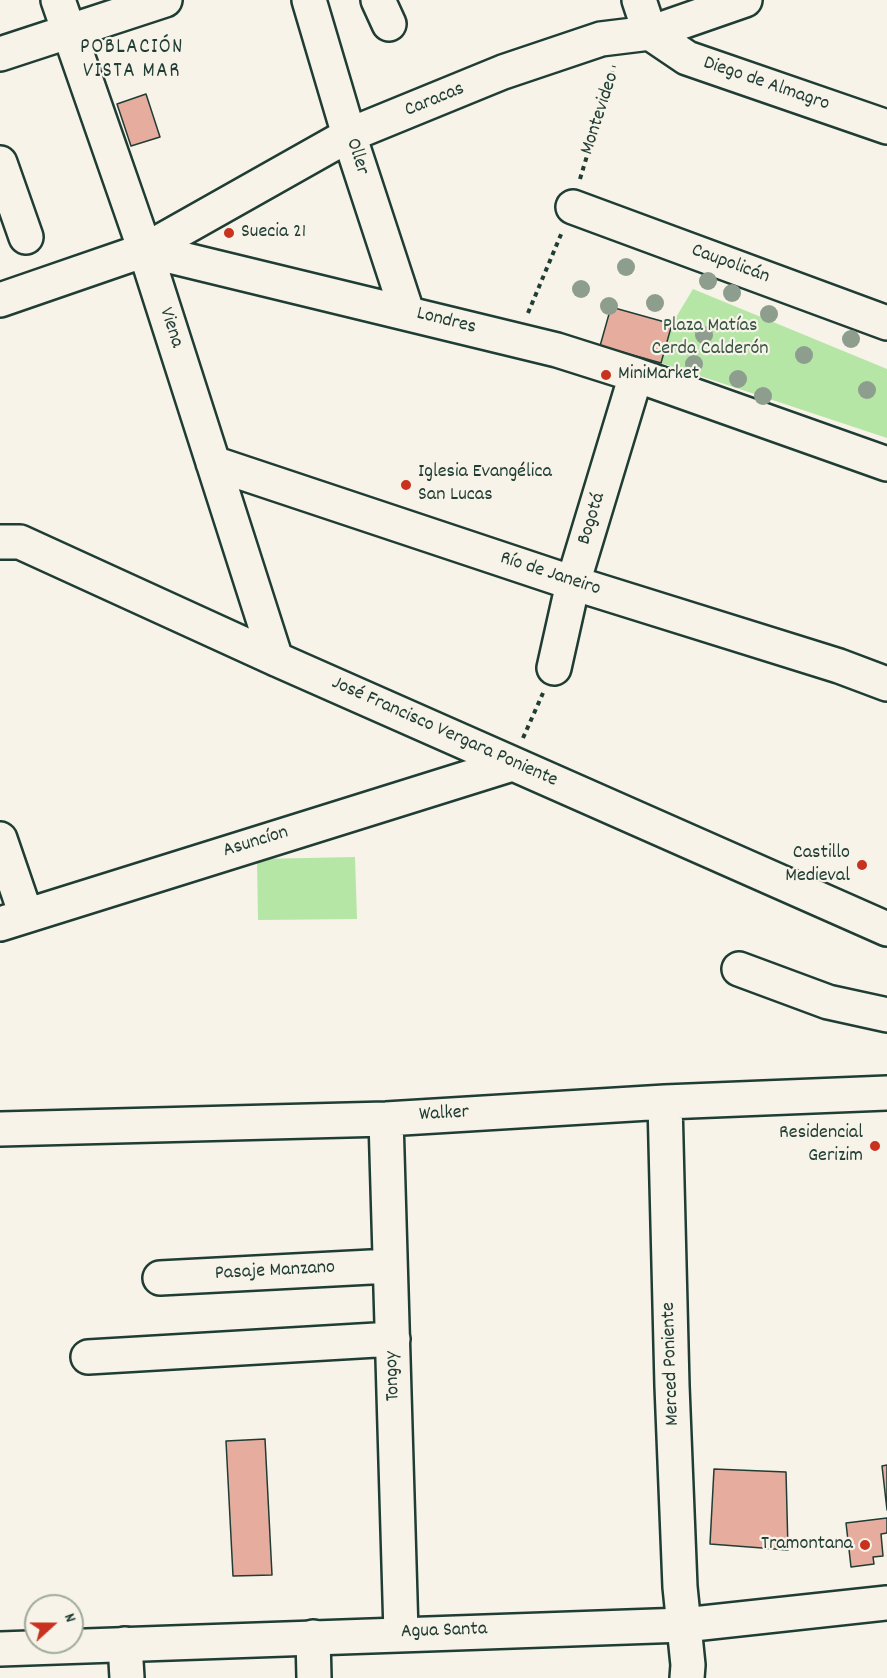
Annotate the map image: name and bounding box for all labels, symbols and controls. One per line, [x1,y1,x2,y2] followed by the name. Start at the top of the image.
[80,36,184,86] district label: POBLACIÓN VISTA MAR
[700,52,832,118] street label: Diego de Almagro
[576,70,626,158] street label: Montevideo
[402,78,468,124] street label: Caracas
[339,136,373,178] street label: Oller
[241,221,306,245] place label: Suecia 21
[222,226,236,240] marker: Suecia 21
[688,240,772,290] street label: Caupolicán
[414,303,478,341] street label: Londres
[152,305,188,351] street label: Viena
[651,315,769,362] park label: Plaza Matías Cerda Calderón
[618,363,699,387] place label: MiniMarket
[599,368,613,382] marker: MiniMarket
[418,461,552,508] place label: Iglesia Evangélica San Lucas
[399,478,413,492] marker: Iglesia Evangélica San Lucas
[574,490,612,548] street label: Bogotá
[497,547,603,603] street label: Río de Janeiro
[327,672,561,794] street label: José Francisco Vergara Poniente
[220,822,292,864] street label: Asuncíon
[785,842,850,889] place label: Castillo Medieval
[855,858,869,872] marker: Castillo Medieval
[418,1102,470,1128] street label: Walker
[779,1122,863,1169] place label: Residencial Gerizim
[868,1139,882,1153] marker: Residencial Gerizim
[214,1257,336,1287] street label: Pasaje Manzano
[658,1302,686,1426] street label: Merced Poniente
[381,1351,407,1401] street label: Tongoy
[761,1533,853,1557] place label: Tramontana
[858,1538,872,1552] marker: Tramontana
[24,1594,84,1654] north arrow
[57,1610,82,1626] text: N
[400,1618,488,1646] street label: Agua Santa

